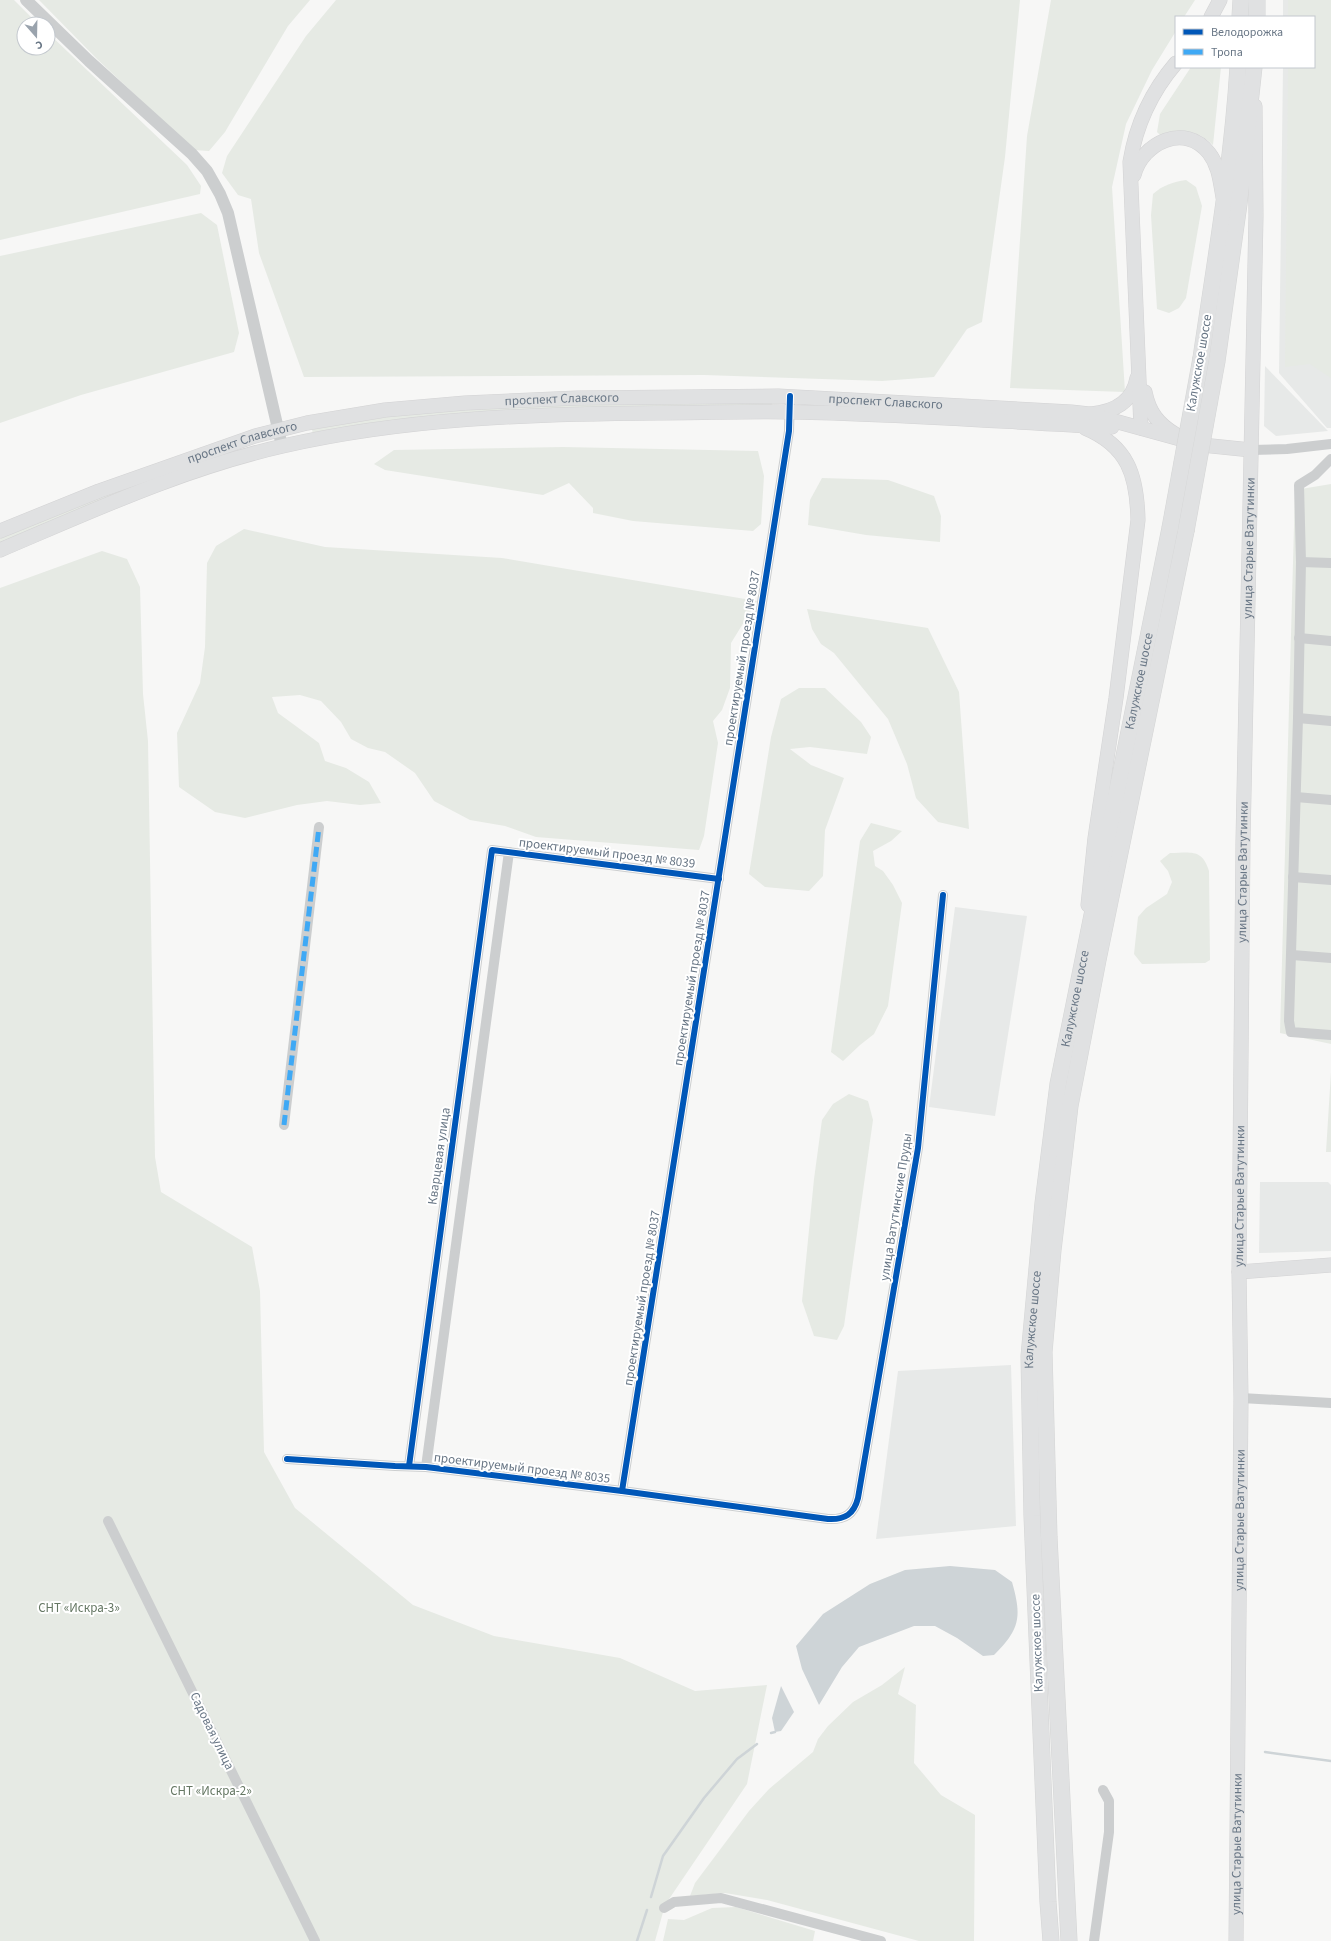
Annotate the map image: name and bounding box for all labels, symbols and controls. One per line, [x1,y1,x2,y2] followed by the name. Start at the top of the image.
[16,16,56,56] north arrow
[1175,16,1315,68] legend
[1211,24,1283,41] text: Велодорожка
[33,37,45,53] text: С
[1211,44,1243,61] text: Тропа
[1182,313,1216,413] street label: Калужское шоссе
[504,389,619,410] street label: проспект Славского
[828,390,943,414] street label: проспект Славского
[185,417,299,468] street label: проспект Славского
[1239,477,1260,619] street label: улица Старые Ватутинки
[719,569,765,747] street label: проектируемый проезд № 8037
[1121,631,1158,731] street label: Калужское шоссе
[1233,801,1253,943] street label: улица Старые Ватутинки
[518,833,696,873] street label: проектируемый проезд № 8039
[669,889,715,1067] street label: проектируемый проезд № 8037
[1057,949,1094,1049] street label: Калужское шоссе
[423,1106,455,1206] street label: Кварцевая улица
[1230,1125,1249,1267] street label: улица Старые Ватутинки
[875,1132,917,1282] street label: улица Ватутинские Пруды
[619,1209,665,1387] street label: проектируемый проезд № 8037
[1020,1270,1046,1369] street label: Калужское шоссе
[433,1448,611,1488] street label: проектируемый проезд № 8035
[1230,1449,1250,1591] street label: улица Старые Ватутинки
[1026,1594,1048,1692] street label: Калужское шоссе
[38,1599,120,1617] park label: СНТ «Искра-3»
[185,1689,239,1773] street label: Садовая улица
[1227,1773,1247,1915] street label: улица Старые Ватутинки
[170,1782,252,1800] park label: СНТ «Искра-2»

